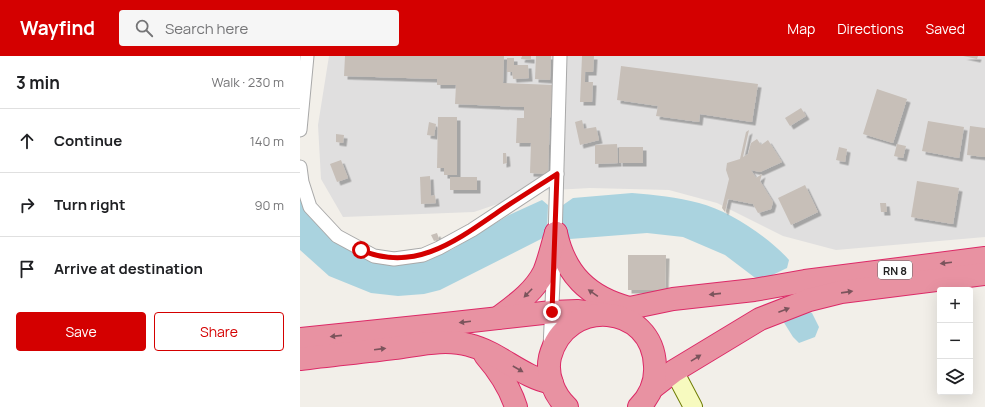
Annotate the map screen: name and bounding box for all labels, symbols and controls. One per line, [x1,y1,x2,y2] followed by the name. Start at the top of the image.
[119,10,399,46] search box
[20,15,95,41] text: Wayfind
[133,17,155,39] icon: search
[165,18,248,39] text: Search here
[787,19,815,38] text: Map
[837,19,904,38] text: Directions
[926,19,965,38] text: Saved
[16,71,60,94] text: 3 min
[211,73,284,91] text: Walk · 230 m
[16,130,38,152] icon: ahead
[54,130,122,151] text: Continue
[250,132,284,150] text: 140 m
[16,194,38,216] icon: right
[54,194,125,215] text: Turn right
[254,196,284,214] text: 90 m
[352,241,370,259] route start
[16,258,38,280] icon: arrive
[54,258,203,279] text: Arrive at destination
[940,260,952,266] one-way arrow
[878,261,912,279] road number: RN 8
[937,287,973,395] map controls
[937,287,973,323] button: +
[523,288,533,298] one-way arrow
[588,289,599,297] one-way arrow
[841,289,853,295] one-way arrow
[709,291,721,297] one-way arrow
[543,303,561,321] route end
[779,306,791,312] one-way arrow
[16,312,146,351] button: Save
[154,312,284,351] button: Share
[459,319,471,325] one-way arrow
[937,323,973,359] button: −
[329,332,342,339] one-way arrow
[374,346,387,353] one-way arrow
[690,354,702,361] one-way arrow
[937,359,973,395] button: layers
[513,365,523,373] one-way arrow

